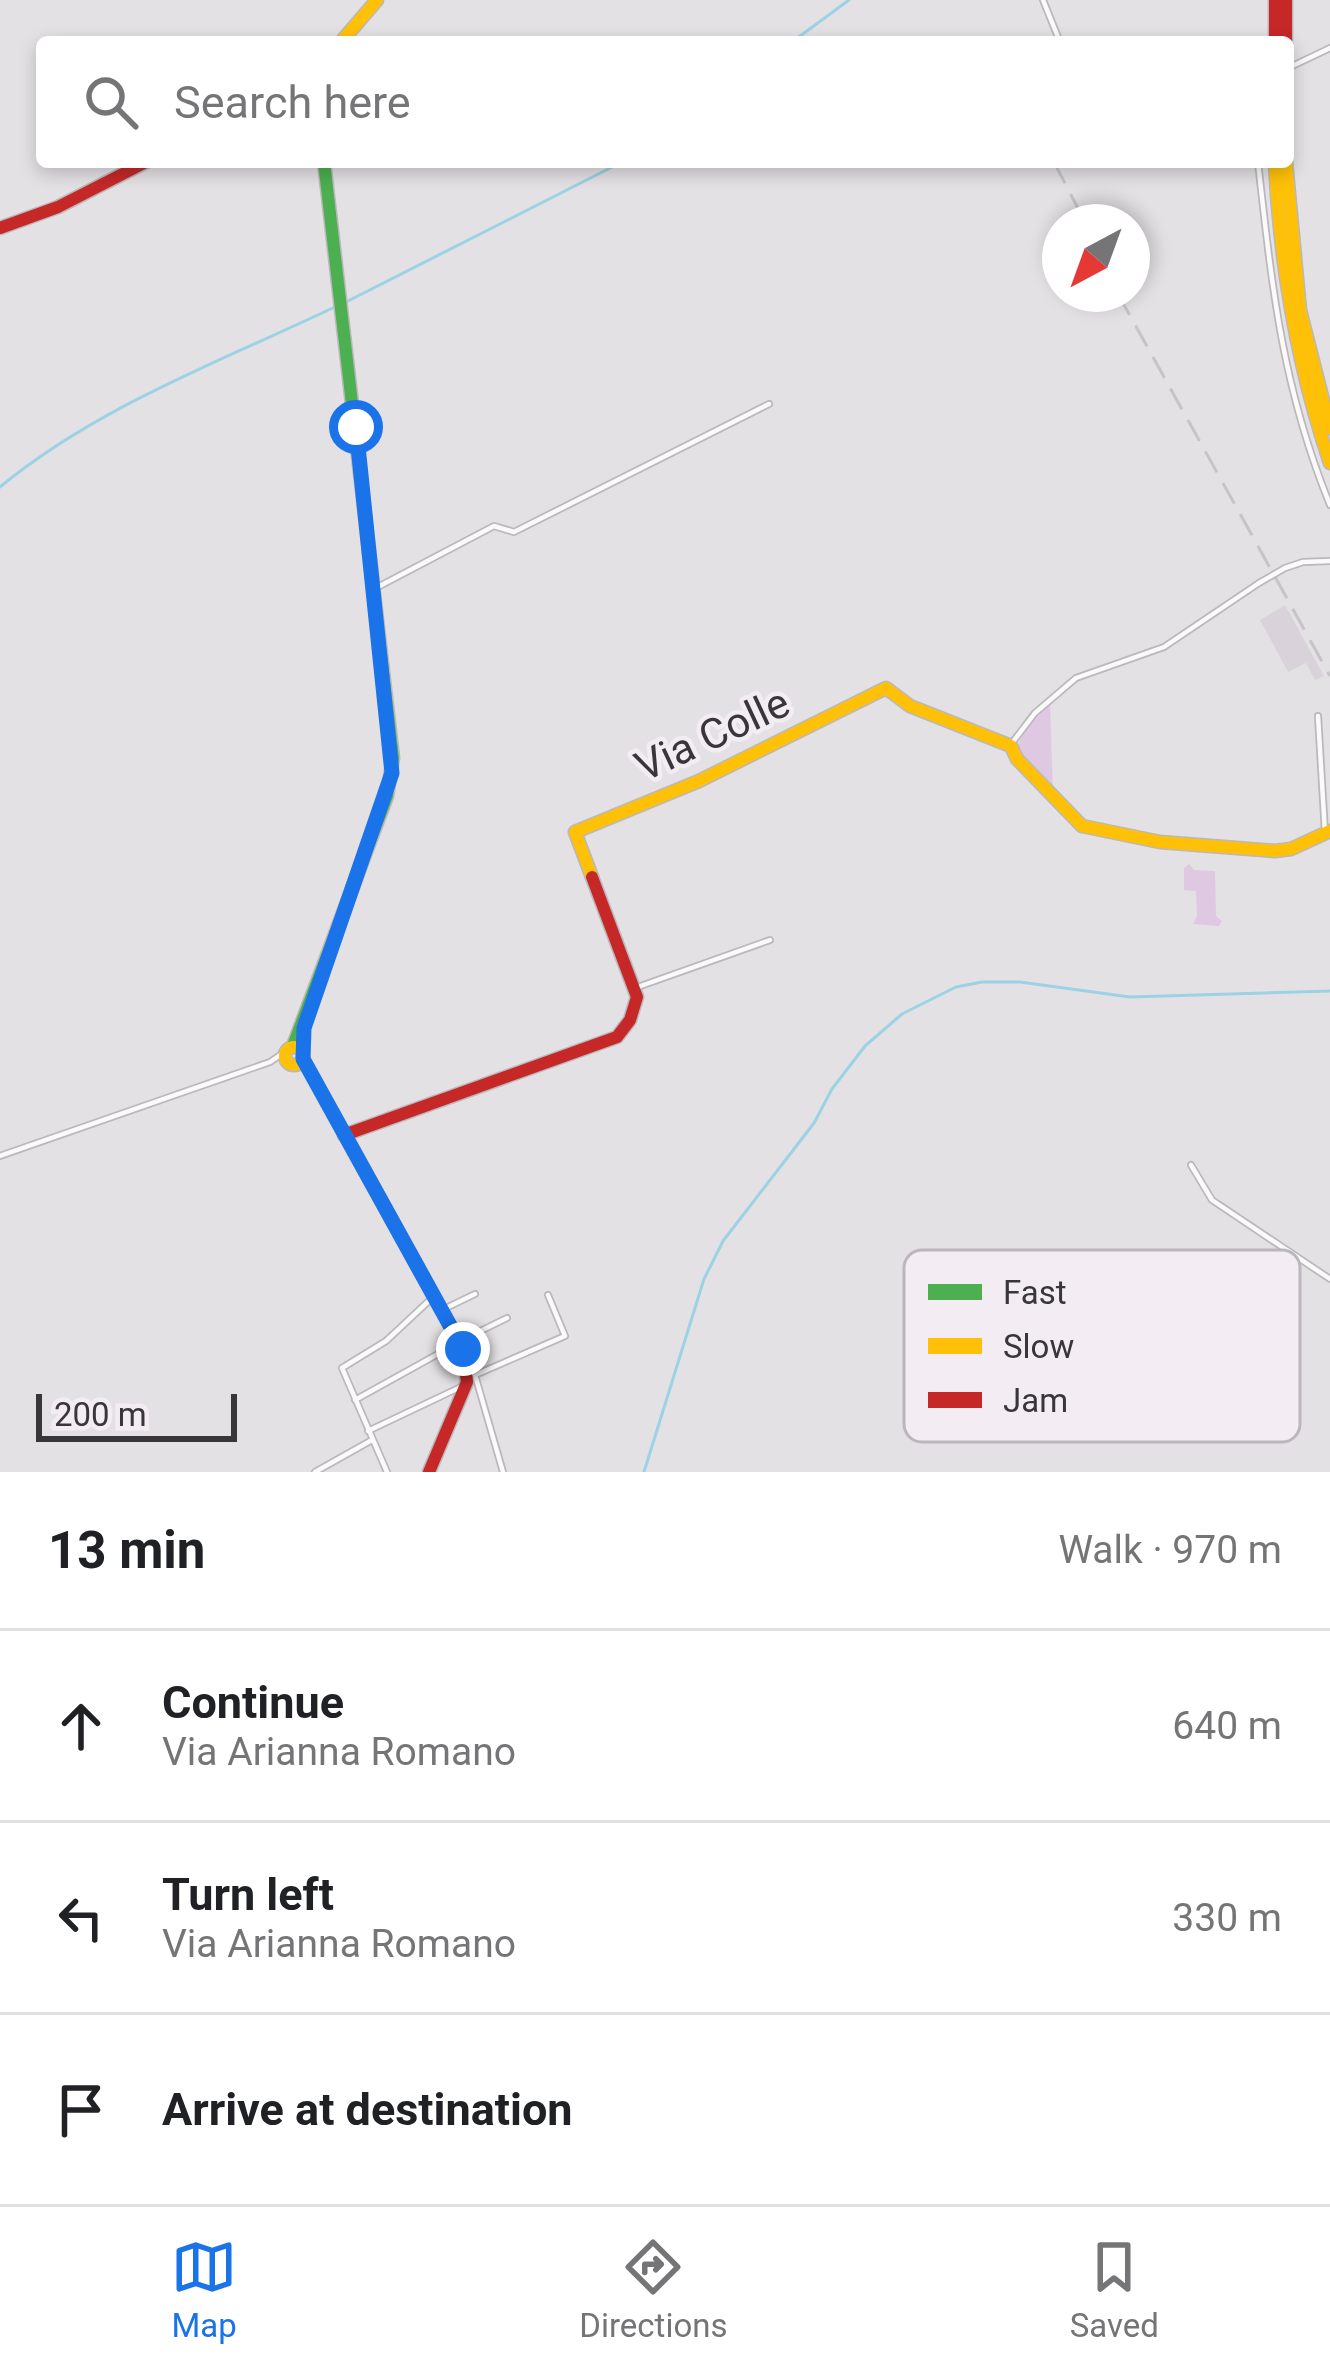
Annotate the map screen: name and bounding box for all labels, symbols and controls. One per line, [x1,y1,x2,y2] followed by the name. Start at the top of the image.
[36,36,1294,168] search box
[78,69,144,135] icon: search
[174,76,411,129] text: Search here
[1042,204,1150,312] north arrow
[329,400,383,454] route start
[627,678,797,791] street label: Via Colle
[904,1250,1300,1442] legend
[1003,1273,1066,1312] text: Fast
[436,1322,490,1376] route end
[1003,1327,1074,1366] text: Slow
[1003,1381,1068,1420] text: Jam
[36,1388,237,1441] scale bar
[54,1395,147,1434] text: 200 m
[48,1521,205,1580] text: 13 min
[1058,1527,1282,1573] text: Walk · 970 m
[162,1676,344,1729] text: Continue
[48,1693,114,1759] icon: ahead
[1172,1703,1282,1749] text: 640 m
[162,1729,516,1775] text: Via Arianna Romano
[162,1868,334,1921] text: Turn left
[48,1885,114,1951] icon: left
[1172,1895,1282,1941] text: 330 m
[162,1921,516,1967] text: Via Arianna Romano
[48,2077,114,2143] icon: arrive
[162,2083,573,2136] text: Arrive at destination
[171,2234,237,2345] tab: Map
[579,2234,728,2345] tab: Directions
[1070,2234,1159,2345] tab: Saved

